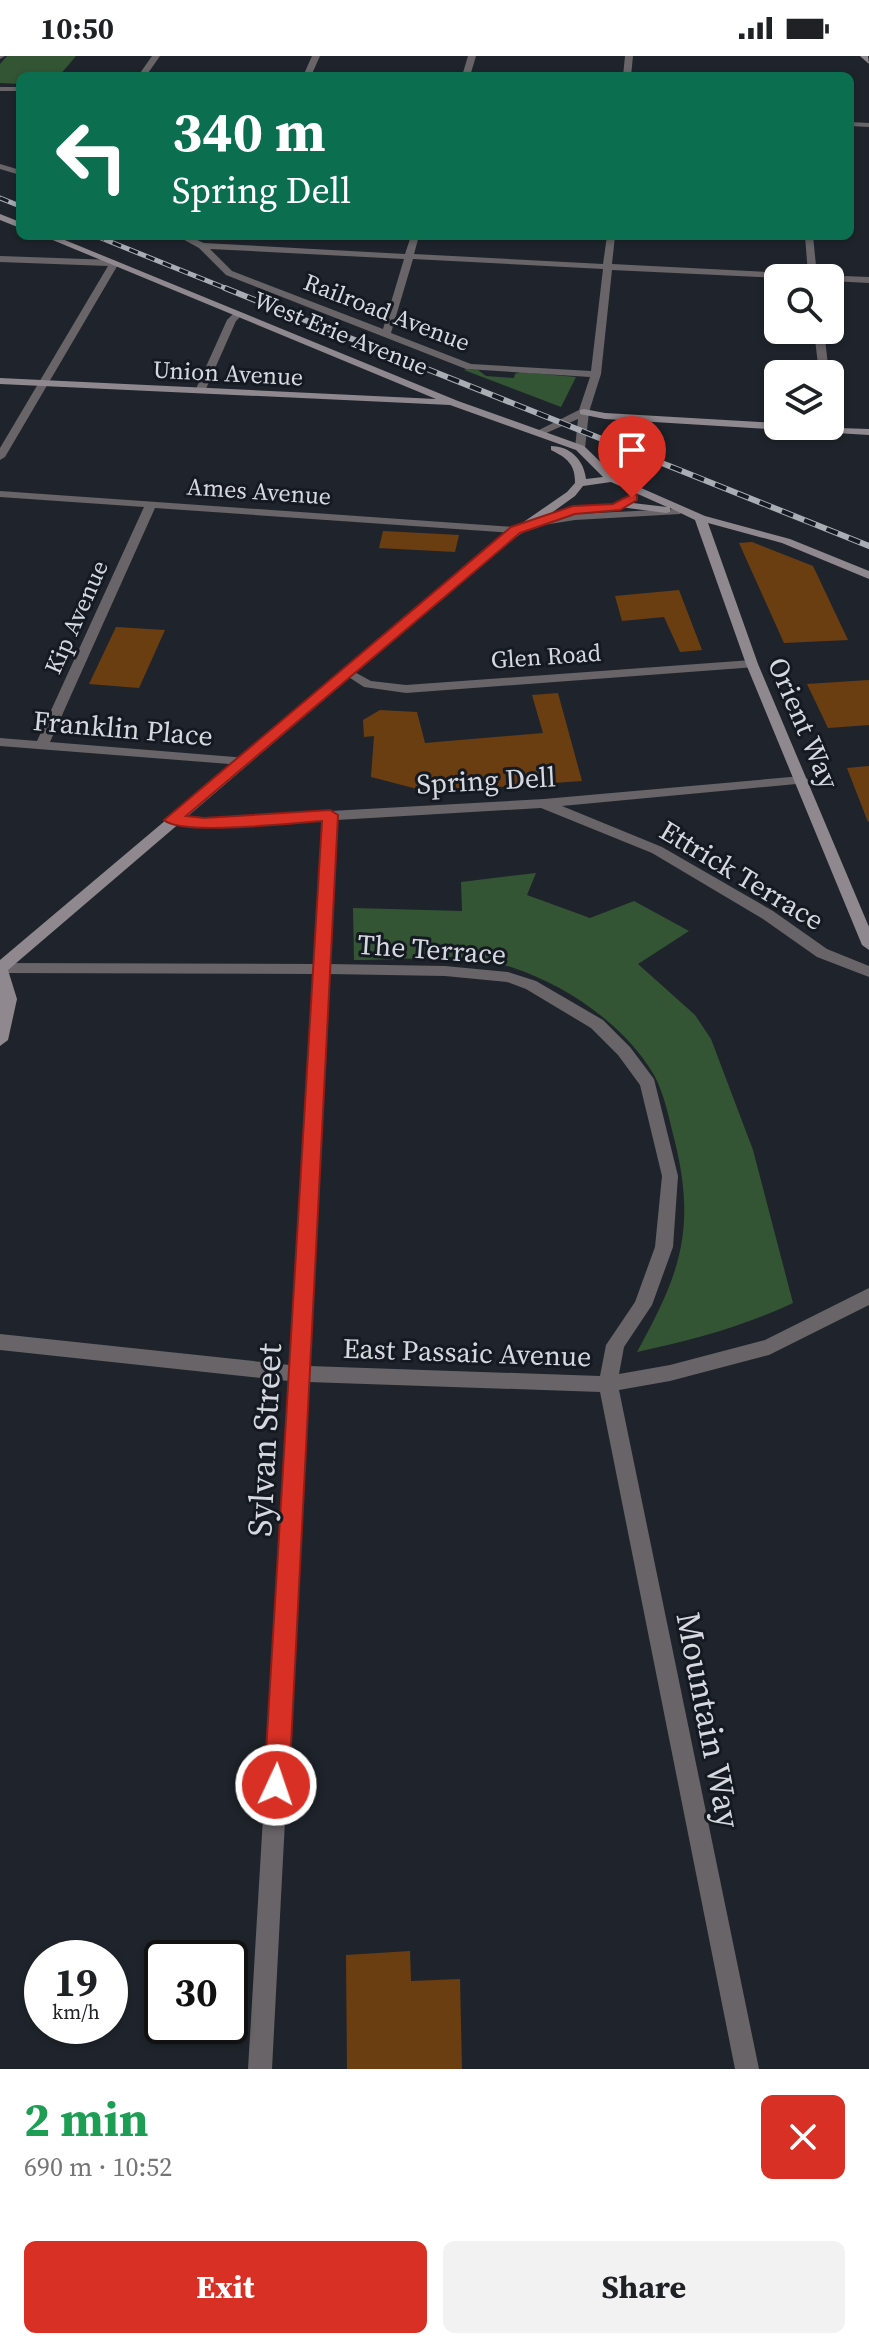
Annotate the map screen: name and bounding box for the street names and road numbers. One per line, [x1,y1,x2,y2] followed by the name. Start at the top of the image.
[299,265,475,359] street label: Railroad Avenue
[249,283,433,383] street label: West Erie Avenue
[152,353,304,393] street label: Union Avenue
[186,469,332,513] street label: Ames Avenue
[36,555,116,679] street label: Kip Avenue
[490,636,603,676] street label: Glen Road
[759,652,849,795] street label: Orient Way
[31,701,215,755] street label: Franklin Place
[416,757,556,803] street label: Spring Dell
[653,811,831,939] street label: Ettrick Terrace
[356,925,508,973] street label: The Terrace
[342,1329,592,1375] street label: East Passaic Avenue
[236,1342,292,1538] street label: Sylvan Street
[666,1608,753,1833] street label: Mountain Way

